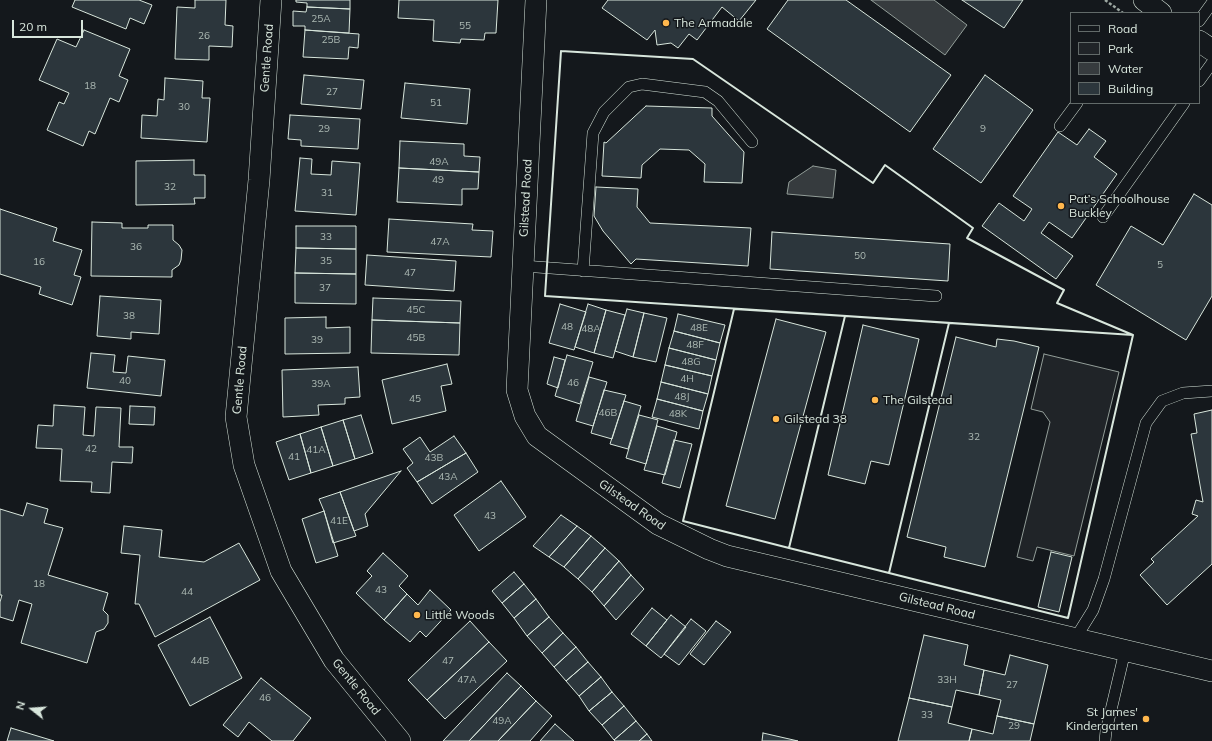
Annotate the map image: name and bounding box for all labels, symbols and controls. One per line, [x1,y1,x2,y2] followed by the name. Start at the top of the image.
[14,12,85,38] scale bar
[1070,12,1200,104] legend
[311,13,331,25] house number: 25A
[674,16,753,30] place label: The Armadale
[661,18,671,28] marker: The Armadale
[19,19,47,34] text: 20 m
[459,20,471,32] house number: 55
[1108,21,1137,36] text: Road
[257,23,277,93] street label: Gentle Road
[198,30,210,42] house number: 26
[322,34,340,46] house number: 25B
[1108,41,1133,56] text: Park
[1108,61,1143,76] text: Water
[84,80,96,92] house number: 18
[1108,81,1153,96] text: Building
[326,86,338,98] house number: 27
[430,97,442,109] house number: 51
[178,101,190,113] house number: 30
[318,123,330,135] house number: 29
[980,123,986,135] house number: 9
[429,156,449,168] house number: 49A
[517,159,535,237] street label: Gilstead Road
[432,174,444,186] house number: 49
[164,181,176,193] house number: 32
[321,187,333,199] house number: 31
[1069,192,1170,220] place label: Pat’s Schoolhouse Buckley
[1056,201,1066,211] marker: Pat’s Schoolhouse Buckley
[320,231,332,243] house number: 33
[430,236,450,248] house number: 47A
[130,241,142,253] house number: 36
[854,250,866,262] house number: 50
[320,255,332,267] house number: 35
[33,256,45,268] house number: 16
[1157,259,1163,271] house number: 5
[404,267,416,279] house number: 47
[319,282,331,294] house number: 37
[407,304,425,316] house number: 45C
[123,310,135,322] house number: 38
[561,321,573,333] house number: 48
[690,322,708,334] house number: 48E
[581,323,601,335] house number: 48A
[407,332,425,344] house number: 45B
[311,334,323,346] house number: 39
[686,339,704,351] house number: 48F
[230,345,250,415] street label: Gentle Road
[681,356,701,368] house number: 48G
[680,373,694,385] house number: 4H
[119,375,131,387] house number: 40
[567,377,579,389] house number: 46
[311,378,331,390] house number: 39A
[674,391,690,403] house number: 48J
[409,393,421,405] house number: 45
[883,393,952,407] place label: The Gilstead
[870,395,880,405] marker: The Gilstead
[599,407,617,419] house number: 46B
[669,408,687,420] house number: 48K
[784,412,847,426] place label: Gilstead 38
[771,414,781,424] marker: Gilstead 38
[968,431,980,443] house number: 32
[85,443,97,455] house number: 42
[306,444,326,456] house number: 41A
[288,451,300,463] house number: 41
[425,452,443,464] house number: 43B
[438,471,458,483] house number: 43A
[596,477,668,533] street label: Gilstead Road
[484,510,496,522] house number: 43
[330,515,348,527] house number: 41E
[33,578,45,590] house number: 18
[375,584,387,596] house number: 43
[181,586,193,598] house number: 44
[897,590,977,622] street label: Gilstead Road
[425,608,495,622] place label: Little Woods
[412,610,422,620] marker: Little Woods
[191,655,209,667] house number: 44B
[442,655,454,667] house number: 47
[329,656,383,718] street label: Gentle Road
[457,674,477,686] house number: 47A
[937,674,957,686] house number: 33H
[1006,679,1018,691] house number: 27
[12,689,52,729] north arrow
[259,692,271,704] house number: 46
[13,699,28,712] text: N
[1066,705,1138,733] place label: St James' Kindergarten
[921,709,933,721] house number: 33
[1141,714,1151,724] marker: St James' Kindergarten
[492,715,512,727] house number: 49A
[1008,720,1020,732] house number: 29

